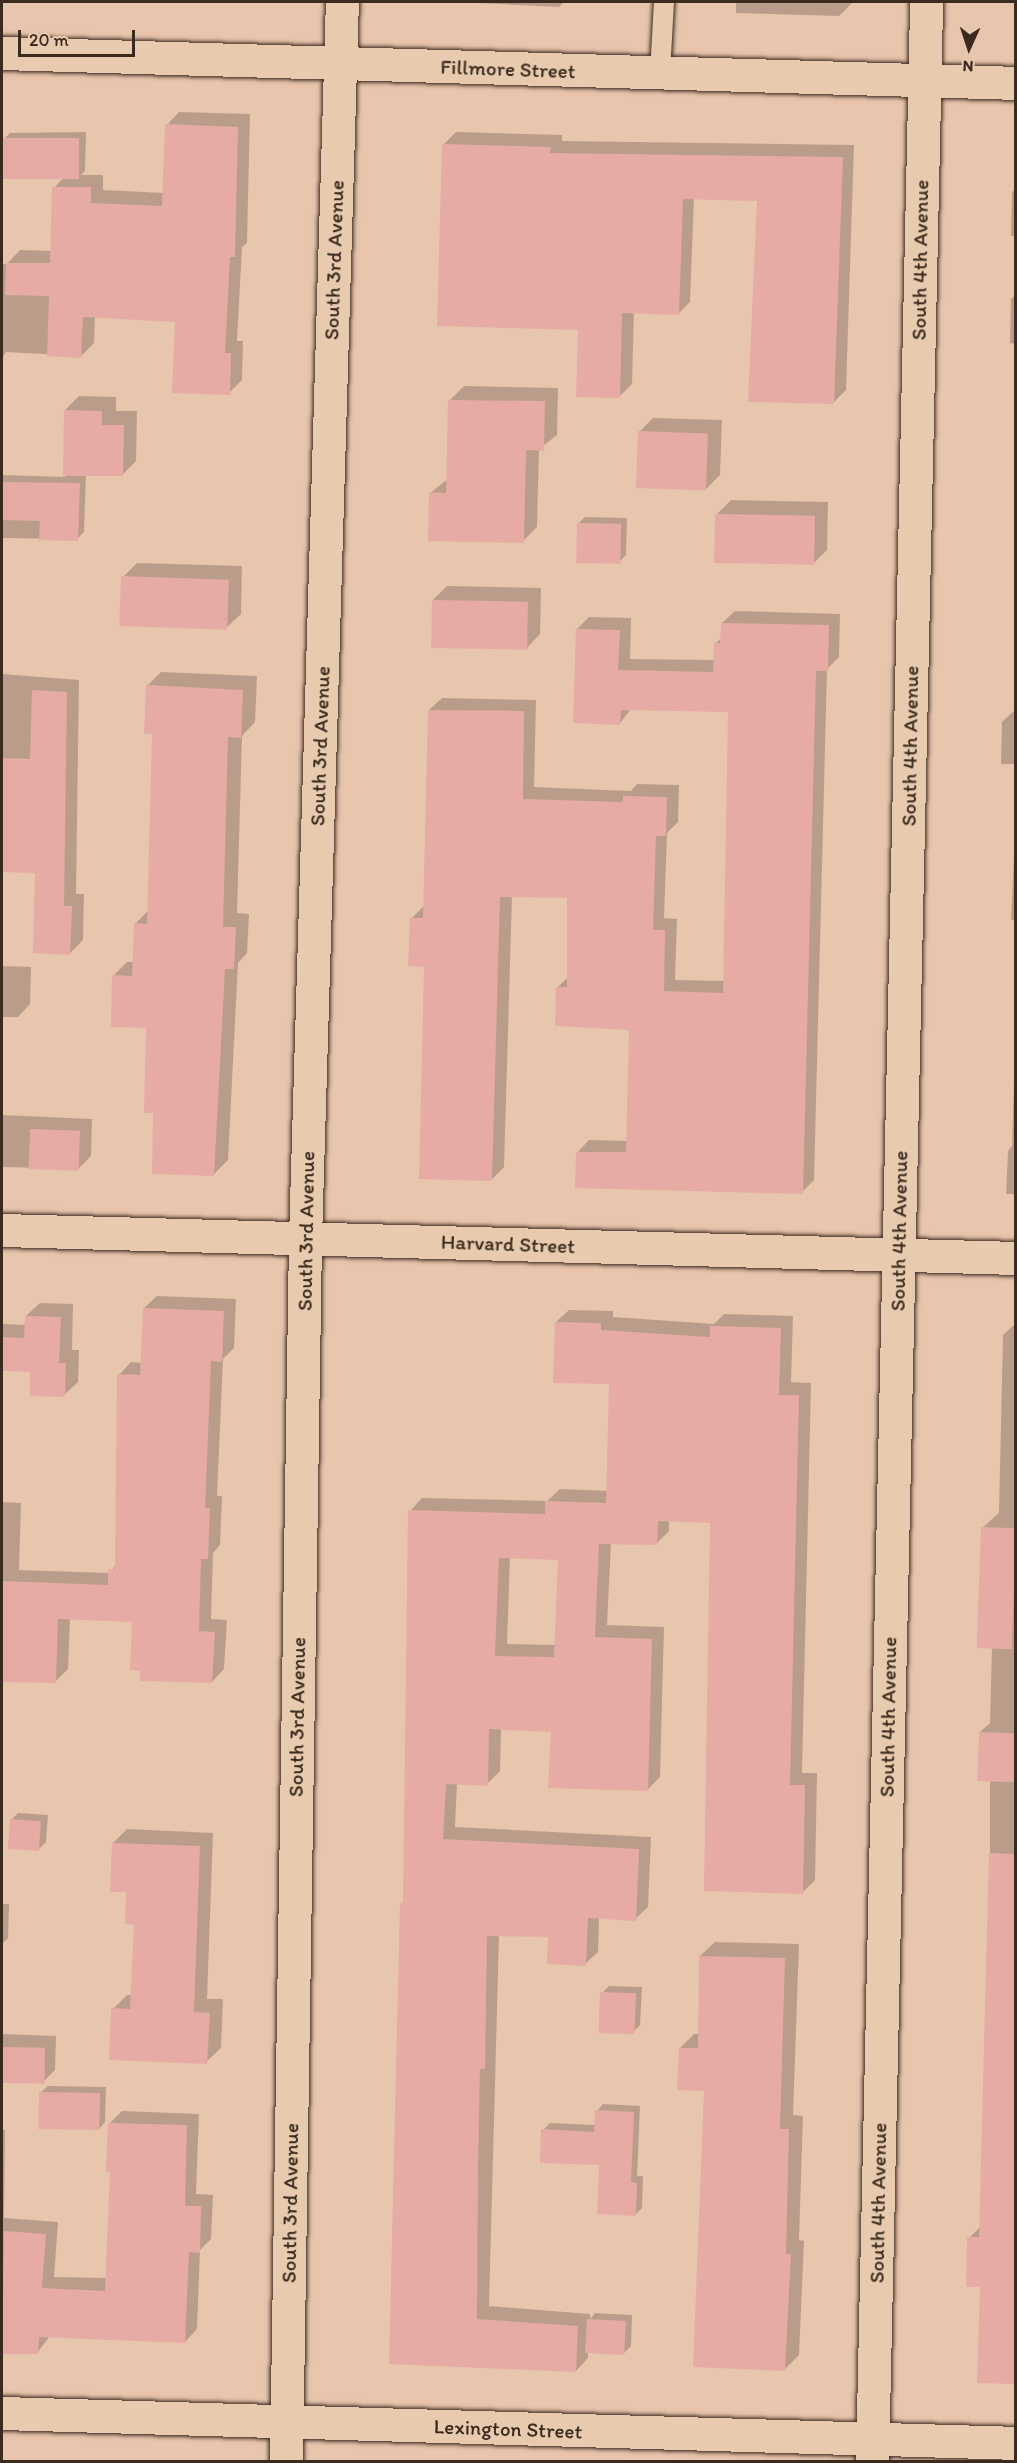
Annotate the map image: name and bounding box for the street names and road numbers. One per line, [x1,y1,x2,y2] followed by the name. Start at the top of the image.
[440,54,576,84] street label: Fillmore Street
[319,180,349,340] street label: South 3rd Avenue
[906,180,934,340] street label: South 4th Avenue
[305,666,335,826] street label: South 3rd Avenue
[896,666,924,826] street label: South 4th Avenue
[292,1151,320,1311] street label: South 3rd Avenue
[885,1151,913,1311] street label: South 4th Avenue
[441,1229,575,1259] street label: Harvard Street
[283,1637,311,1797] street label: South 3rd Avenue
[874,1637,902,1797] street label: South 4th Avenue
[276,2123,304,2283] street label: South 3rd Avenue
[864,2123,892,2283] street label: South 4th Avenue
[433,2414,583,2444] street label: Lexington Street

